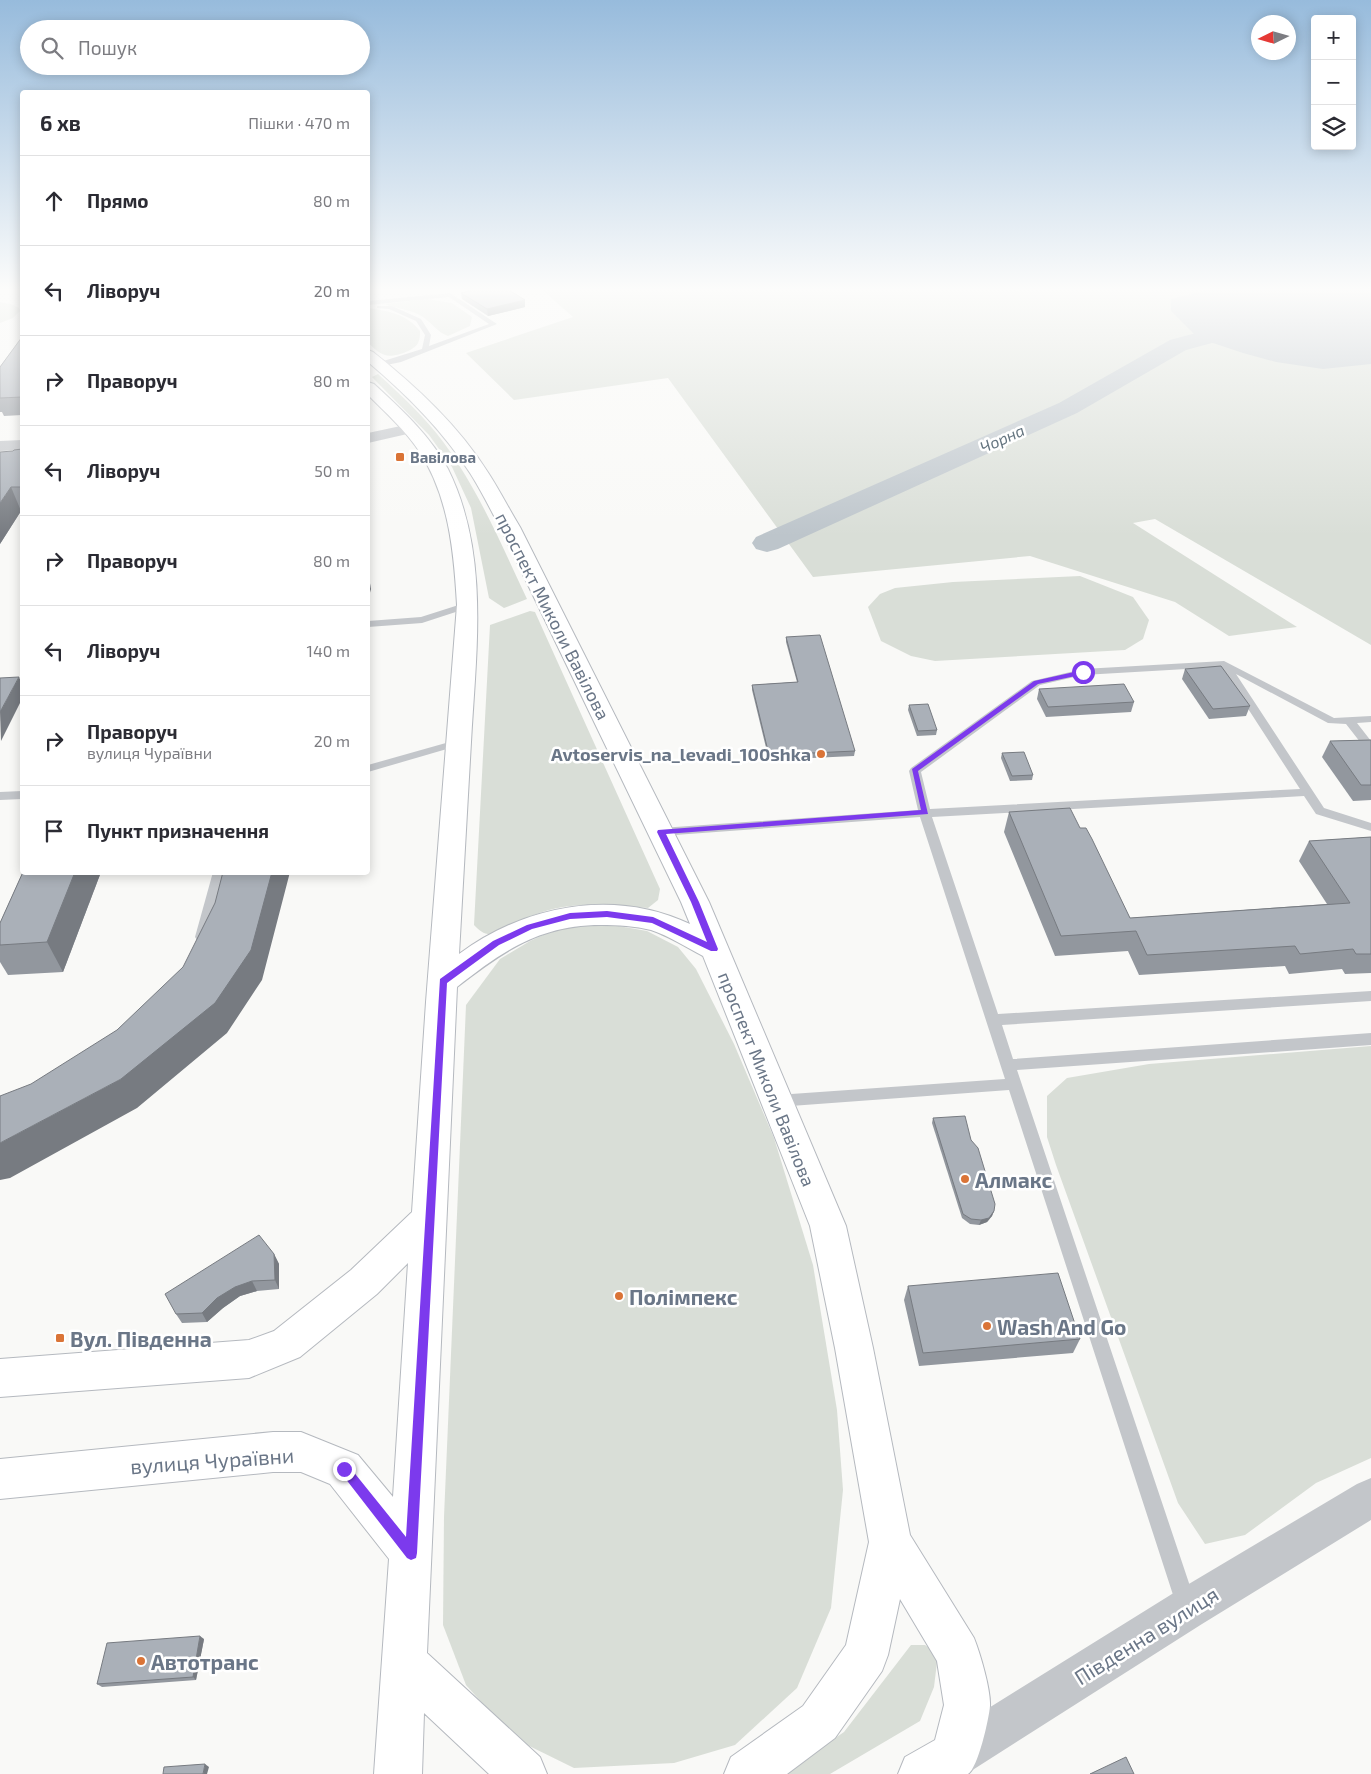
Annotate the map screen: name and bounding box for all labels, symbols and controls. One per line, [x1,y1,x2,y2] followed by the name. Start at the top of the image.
[1251,15,1296,60] north arrow
[1311,15,1356,150] map controls
[1311,15,1356,60] button: +
[20,20,370,75] search box
[38,34,66,62] icon: search
[78,36,137,59] text: Пошук
[1311,60,1356,105] button: −
[1311,105,1356,150] button: layers
[40,110,81,135] text: 6 хв
[248,113,350,132] text: Пішки · 470 m
[40,187,68,215] icon: ahead
[87,189,149,212] text: Прямо
[313,191,350,210] text: 80 m
[40,277,68,305] icon: left
[87,279,160,302] text: Ліворуч
[314,281,350,300] text: 20 m
[40,367,68,395] icon: right
[87,369,178,392] text: Праворуч
[313,371,350,390] text: 80 m
[977,420,1027,456] water label: Чорна
[410,448,476,466] place label: Вавілова
[394,451,406,463] marker: Вавілова
[40,457,68,485] icon: left
[87,459,160,482] text: Ліворуч
[314,461,350,480] text: 50 m
[491,509,615,723] street label: проспект Миколи Вавілова
[40,547,68,575] icon: right
[87,549,178,572] text: Праворуч
[313,551,350,570] text: 80 m
[40,637,68,665] icon: left
[87,639,160,662] text: Ліворуч
[307,641,350,660] text: 140 m
[1072,661,1095,684] route start
[87,720,178,743] text: Праворуч
[40,727,68,755] icon: right
[314,731,350,750] text: 20 m
[87,743,212,762] text: вулиця Чураївни
[551,743,811,765] place label: Avtoservis_na_levadi_100shka
[815,748,827,760] marker: Avtoservis_na_levadi_100shka
[40,817,68,845] icon: arrive
[87,819,269,842] text: Пункт призначення
[714,969,820,1189] street label: проспект Миколи Вавілова
[975,1167,1052,1192] place label: Алмакс
[959,1173,971,1185] marker: Алмакс
[629,1284,738,1309] place label: Полімпекс
[613,1290,625,1302] marker: Полімпекс
[997,1314,1126,1339] place label: Wash And Go
[981,1320,993,1332] marker: Wash And Go
[70,1326,212,1351] place label: Вул. Південна
[54,1332,66,1344] marker: Вул. Південна
[129,1442,295,1479] street label: вулиця Чураївни
[333,1458,356,1481] route end
[1069,1581,1223,1690] street label: Південна вулиця
[151,1649,259,1674] place label: Автотранс
[135,1655,147,1667] marker: Автотранс

